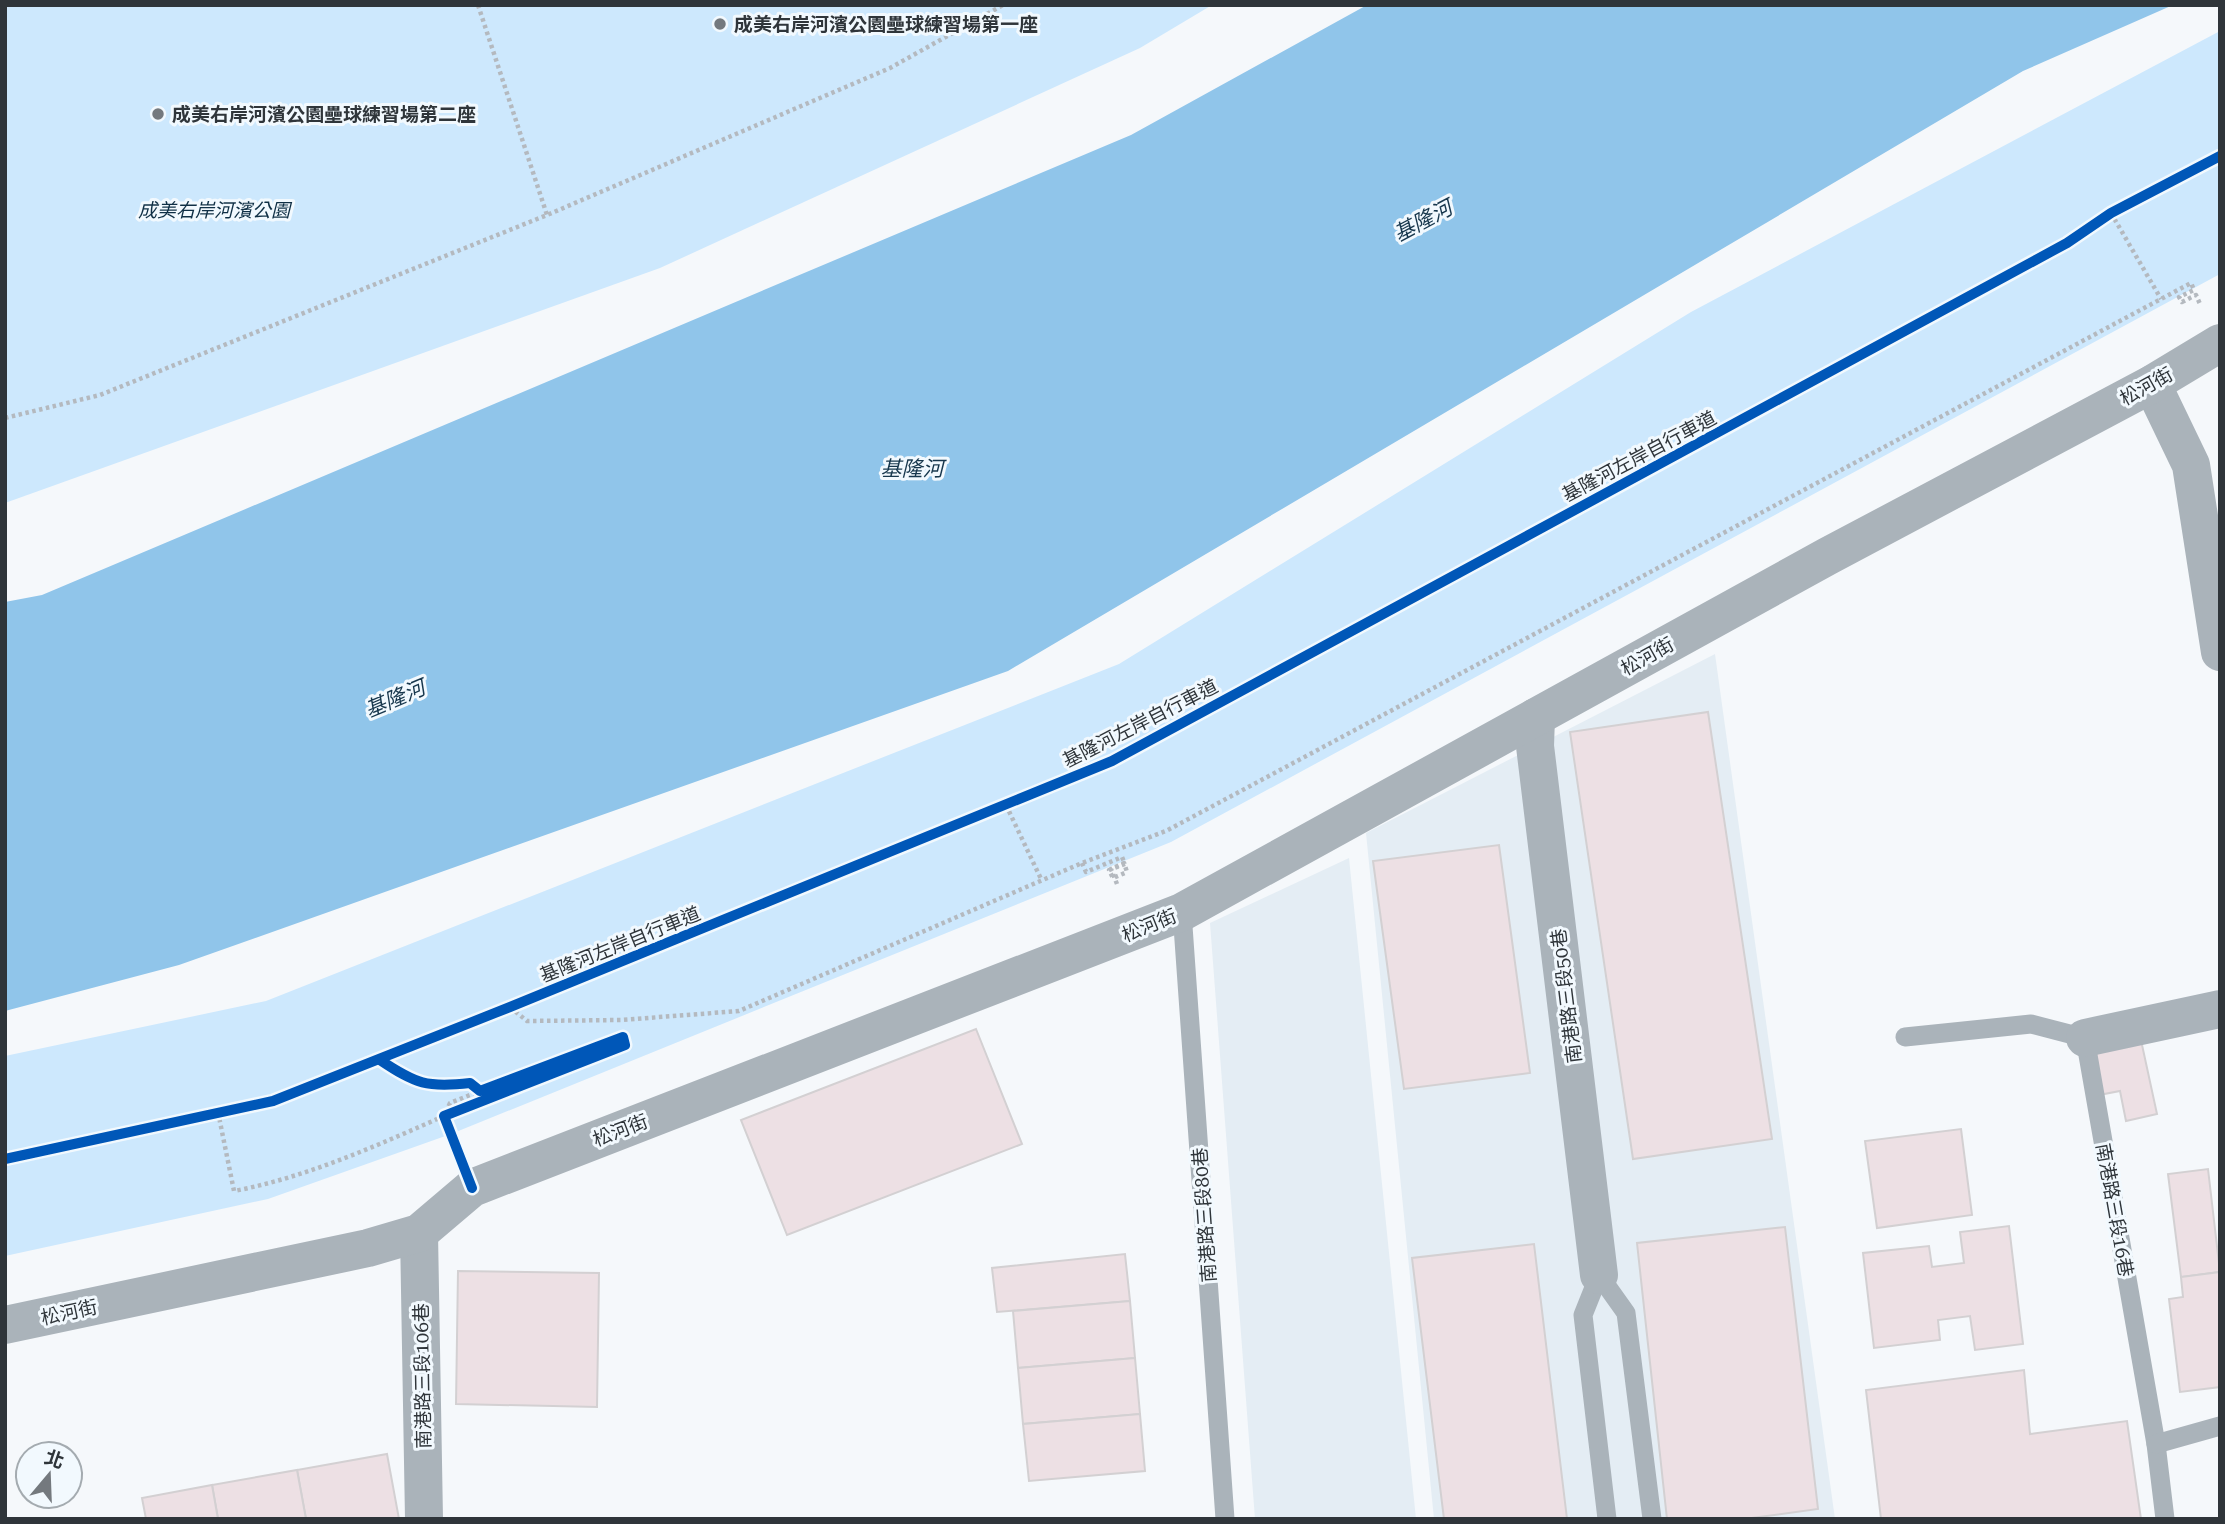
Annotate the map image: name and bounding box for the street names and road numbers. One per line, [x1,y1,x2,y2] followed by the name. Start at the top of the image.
[2116,363,2177,410] street label: 松河街
[1558,406,1720,507] street label: 基隆河左岸自行車道
[1617,633,1678,680] street label: 松河街
[1059,674,1222,773] street label: 基隆河左岸自行車道
[537,902,704,987] street label: 基隆河左岸自行車道
[1118,904,1180,947] street label: 松河街
[1547,927,1586,1064] street label: 南港路三段50巷
[589,1110,651,1151] street label: 松河街
[2091,1141,2138,1279] street label: 南港路三段16巷
[1188,1147,1221,1283] street label: 南港路三段80巷
[39,1295,99,1330] street label: 松河街
[410,1303,435,1449] street label: 南港路三段106巷

